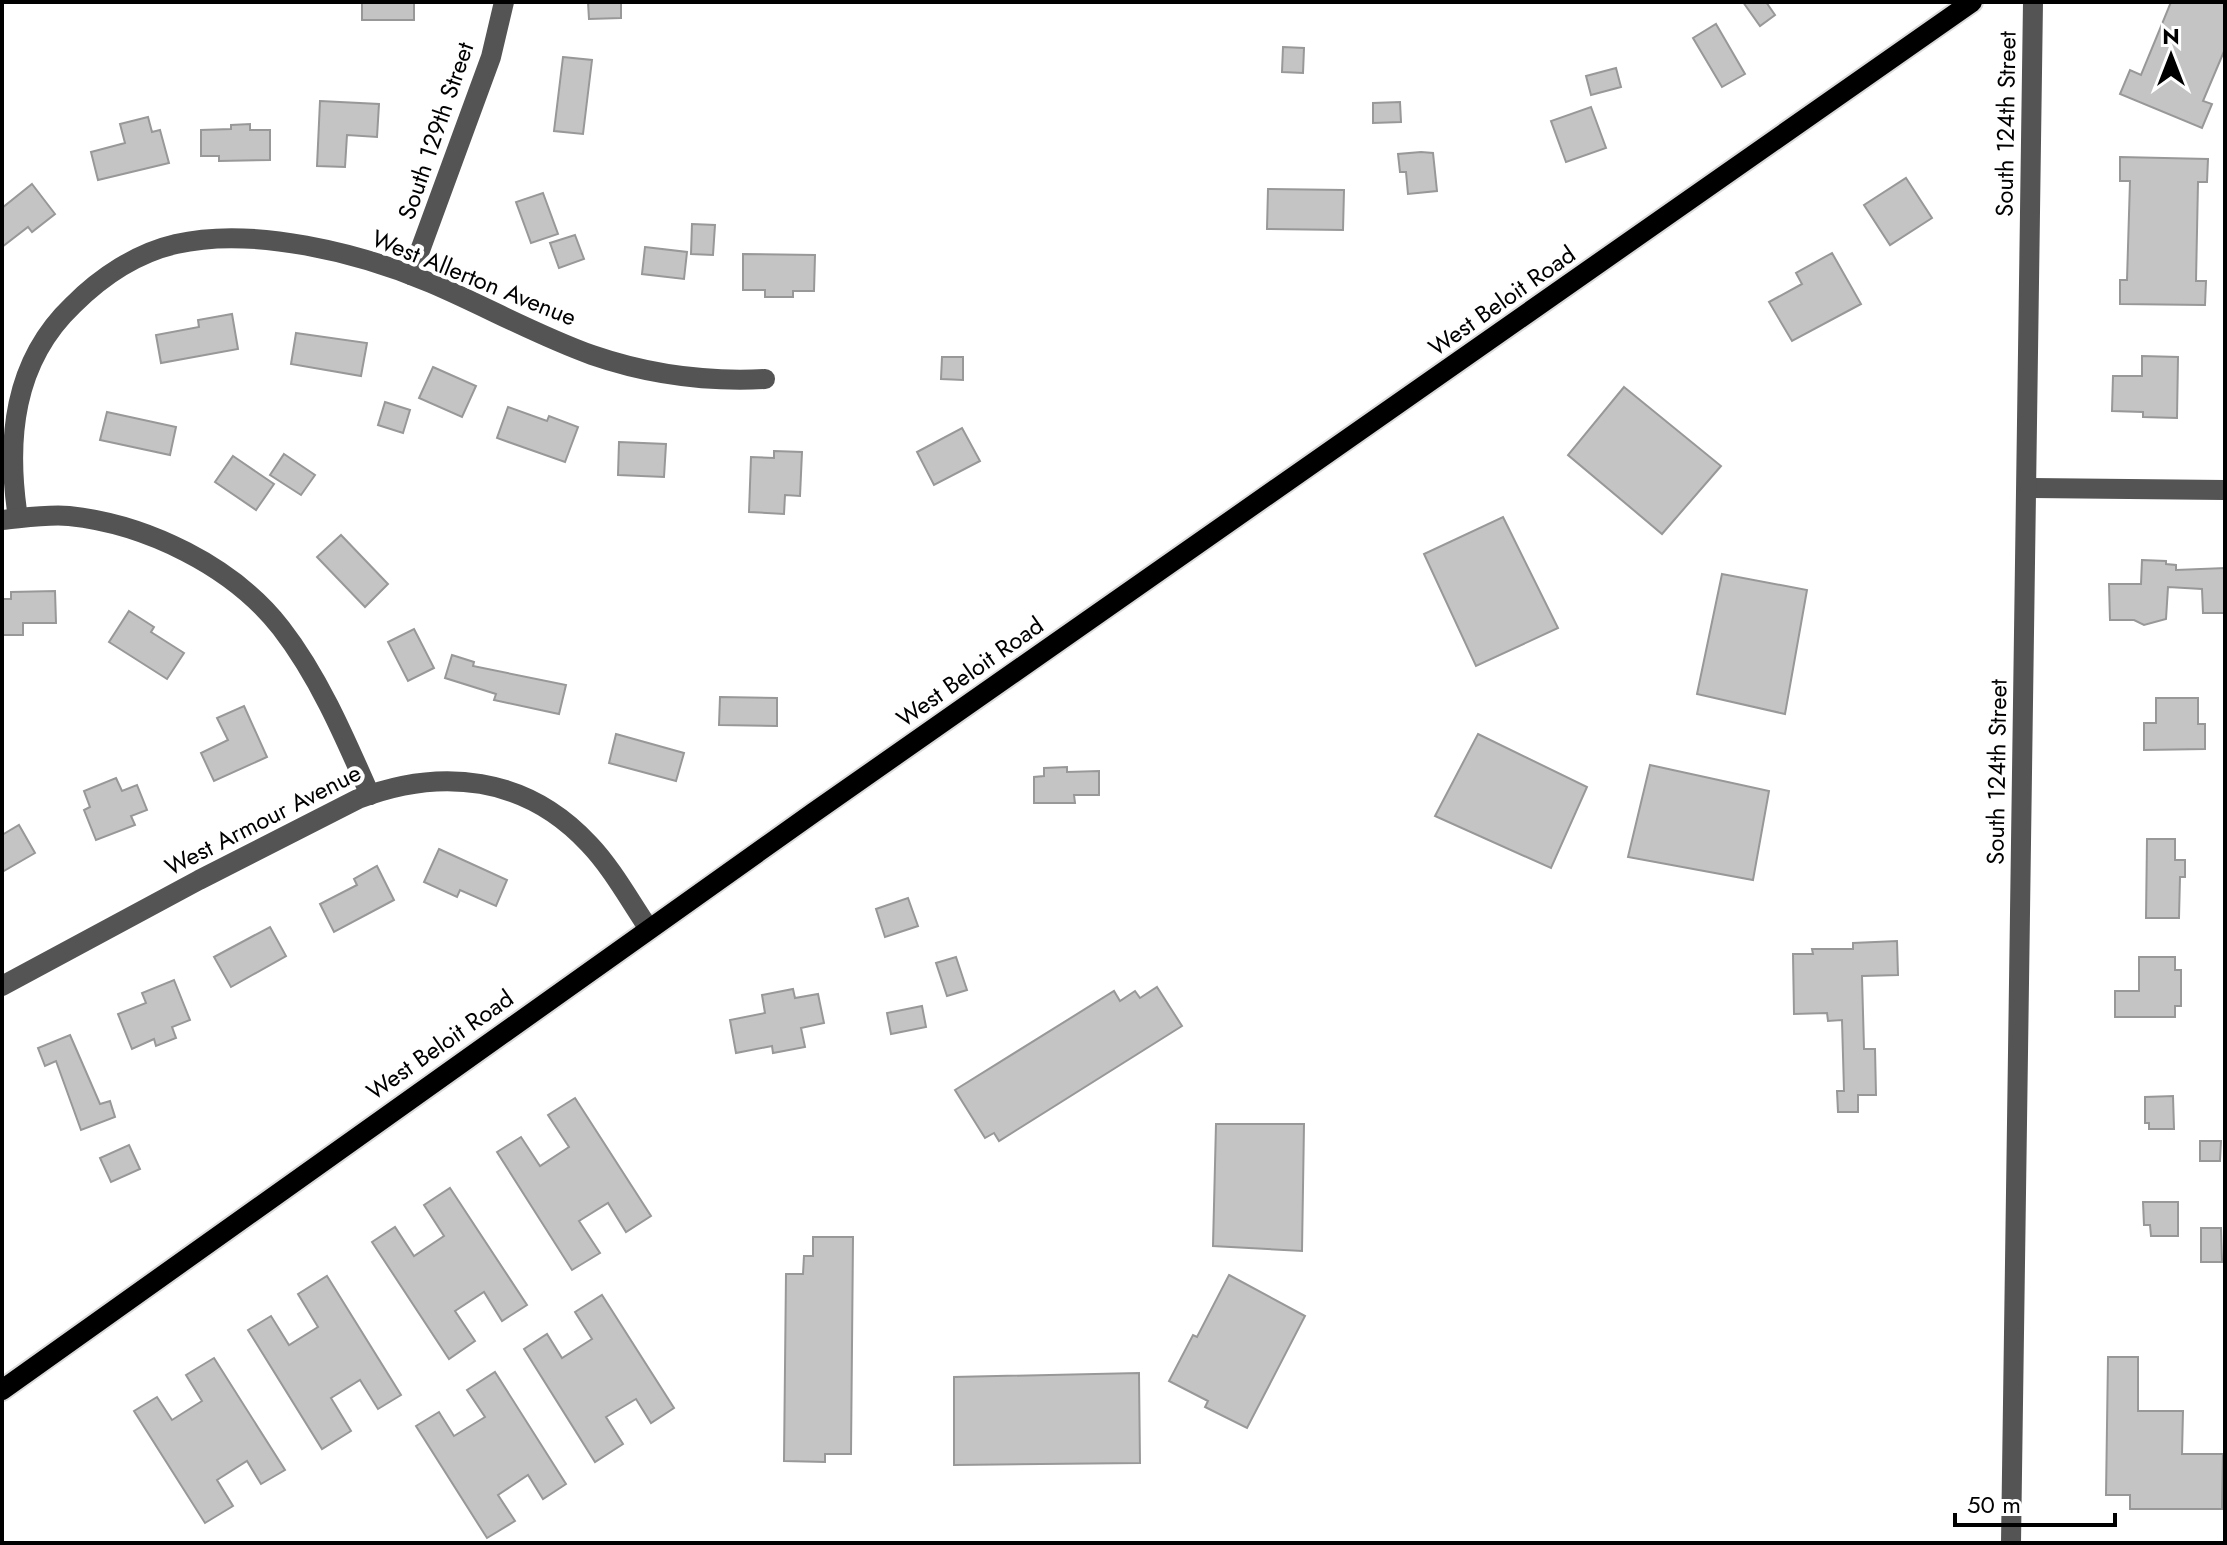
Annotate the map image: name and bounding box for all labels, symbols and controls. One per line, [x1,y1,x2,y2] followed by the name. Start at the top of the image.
[2131,16,2211,96] north arrow
[2162,20,2180,52] text: N
[1986,31,2025,217] street label: South 124th Street
[389,37,482,224] street label: South 129th Street
[367,221,582,335] street label: West Allerton Avenue
[1421,237,1582,364] street label: West Beloit Road
[889,608,1050,735] street label: West Beloit Road
[1977,679,2016,865] street label: South 124th Street
[159,755,367,884] street label: West Armour Avenue
[359,981,520,1108] street label: West Beloit Road
[1955,1477,2115,1527] scale bar
[1967,1487,2021,1522] text: 50 m

